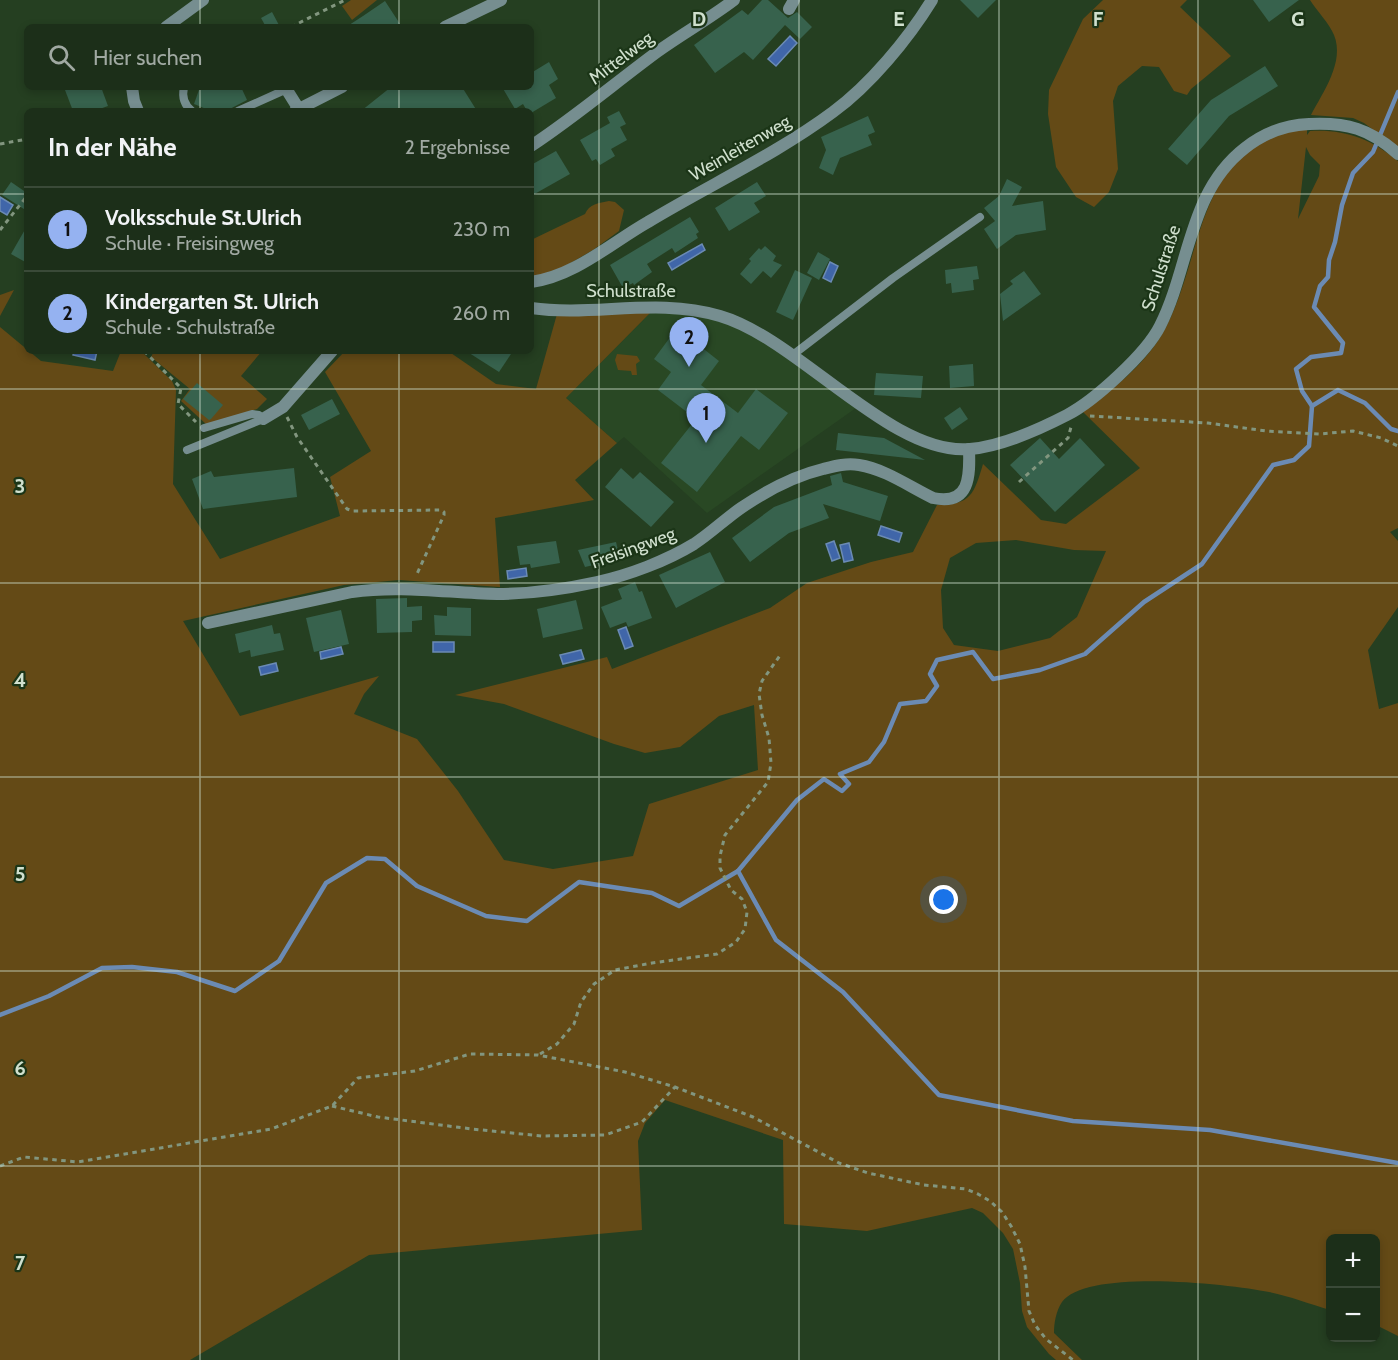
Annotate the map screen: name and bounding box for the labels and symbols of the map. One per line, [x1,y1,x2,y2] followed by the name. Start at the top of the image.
[692,7,706,31] text: D
[893,7,905,31] text: E
[1093,7,1104,31] text: F
[1291,7,1305,31] text: G
[584,26,658,89] street label: Mittelweg
[686,110,795,186] street label: Weinleitenweg
[1137,222,1185,314] street label: Schulstraße
[586,280,676,302] street label: Schulstraße
[670,318,708,367] pin: 2
[686,394,726,443] pin: 1
[15,474,25,498] text: 3
[588,522,679,573] street label: Freisingweg
[14,668,26,692] text: 4
[15,862,25,886] text: 5
[929,885,958,914] your location
[14,1056,26,1080] text: 6
[15,1251,26,1275] text: 7

